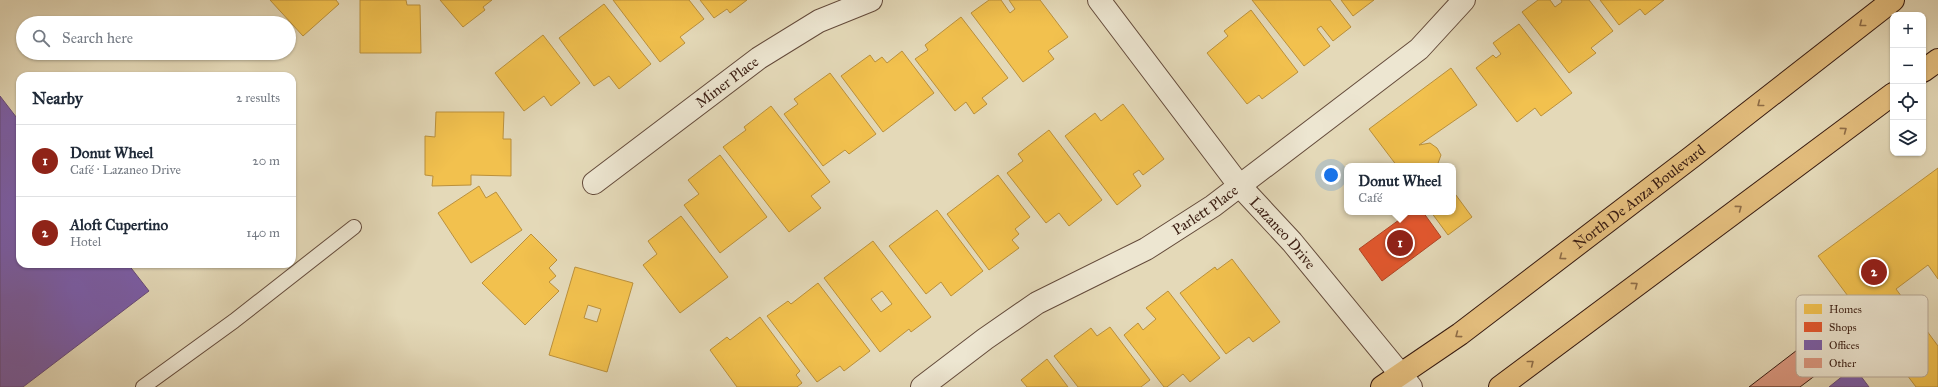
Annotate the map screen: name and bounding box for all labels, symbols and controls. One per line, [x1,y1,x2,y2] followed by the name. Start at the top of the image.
[1890,12,1926,156] map controls
[1890,12,1926,48] button: +
[16,16,296,60] search box
[1860,20,1867,27] one-way arrow
[30,27,52,49] icon: search
[62,29,133,47] text: Search here
[1890,48,1926,84] button: −
[692,53,762,112] street label: Miner Place
[1890,84,1926,120] button: locate
[32,88,83,109] text: Nearby
[236,90,280,106] text: 2 results
[1757,99,1764,106] one-way arrow
[1890,120,1926,156] button: layers
[1839,128,1846,135] one-way arrow
[1570,141,1709,253] street label: North De Anza Boulevard
[70,144,153,162] text: Donut Wheel
[42,153,48,169] text: 1
[252,153,280,169] text: 20 m
[70,162,181,178] text: Café · Lazaneo Drive
[1344,163,1456,215] popup
[1321,165,1341,185] your location
[1358,172,1442,190] text: Donut Wheel
[1169,181,1242,239] street label: Parlett Place
[1358,190,1382,206] text: Café
[1246,193,1320,273] street label: Lazaneo Drive
[1735,206,1742,213] one-way arrow
[70,216,168,234] text: Aloft Cupertino
[42,225,48,241] text: 2
[246,225,280,241] text: 140 m
[1387,228,1413,258] pin: 1
[70,234,101,250] text: Hotel
[1559,252,1566,259] one-way arrow
[1861,257,1887,287] pin: 2
[1631,283,1638,290] one-way arrow
[1796,295,1928,377] legend
[1829,303,1862,316] text: Homes
[1829,321,1857,334] text: Shops
[1456,330,1463,337] one-way arrow
[1829,339,1859,352] text: Offices
[1829,357,1857,370] text: Other
[1526,361,1533,368] one-way arrow

